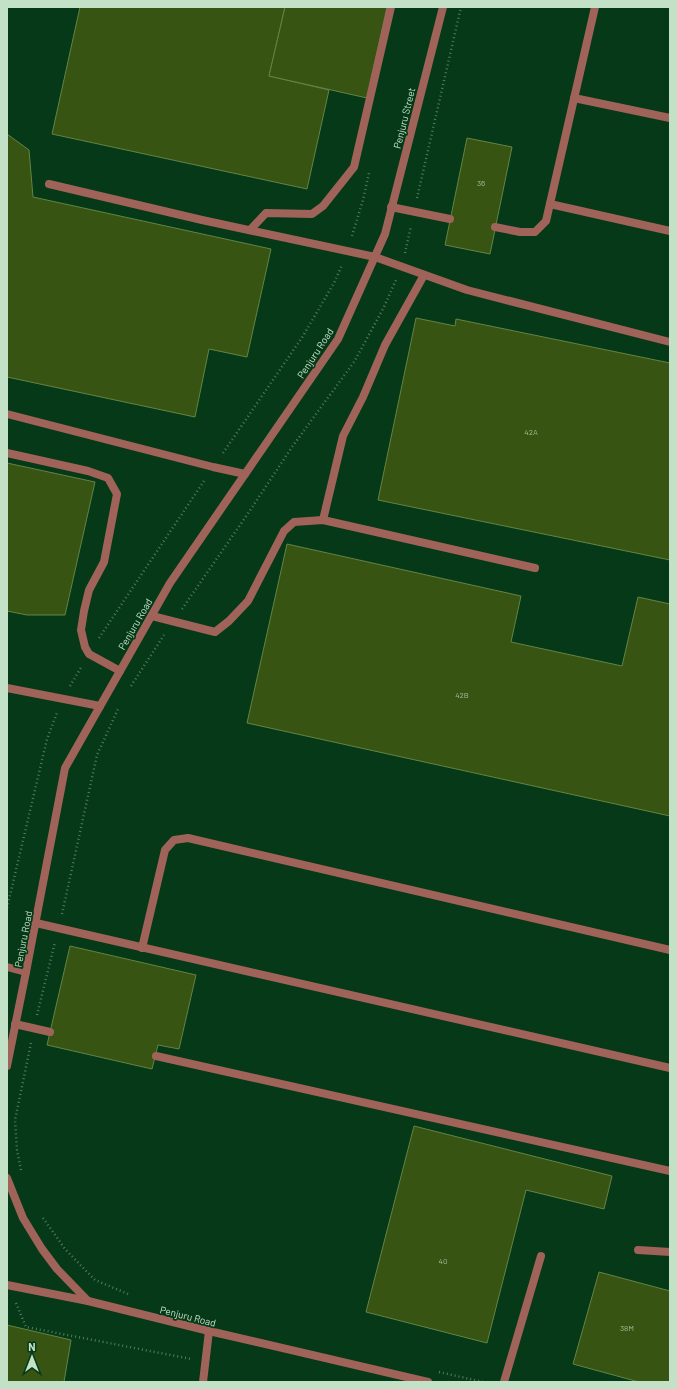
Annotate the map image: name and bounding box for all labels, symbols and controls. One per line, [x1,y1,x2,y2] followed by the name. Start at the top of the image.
[391,86,417,150] street label: Penjuru Street
[477,178,485,188] house number: 36
[294,326,336,380] street label: Penjuru Road
[524,427,538,437] house number: 42A
[115,596,155,652] street label: Penjuru Road
[455,690,469,700] house number: 42B
[12,910,34,968] street label: Penjuru Road
[439,1256,447,1266] house number: 40
[159,1303,217,1329] street label: Penjuru Road
[620,1323,634,1333] house number: 38M
[12,1337,52,1377] north arrow
[28,1340,36,1353] text: N

